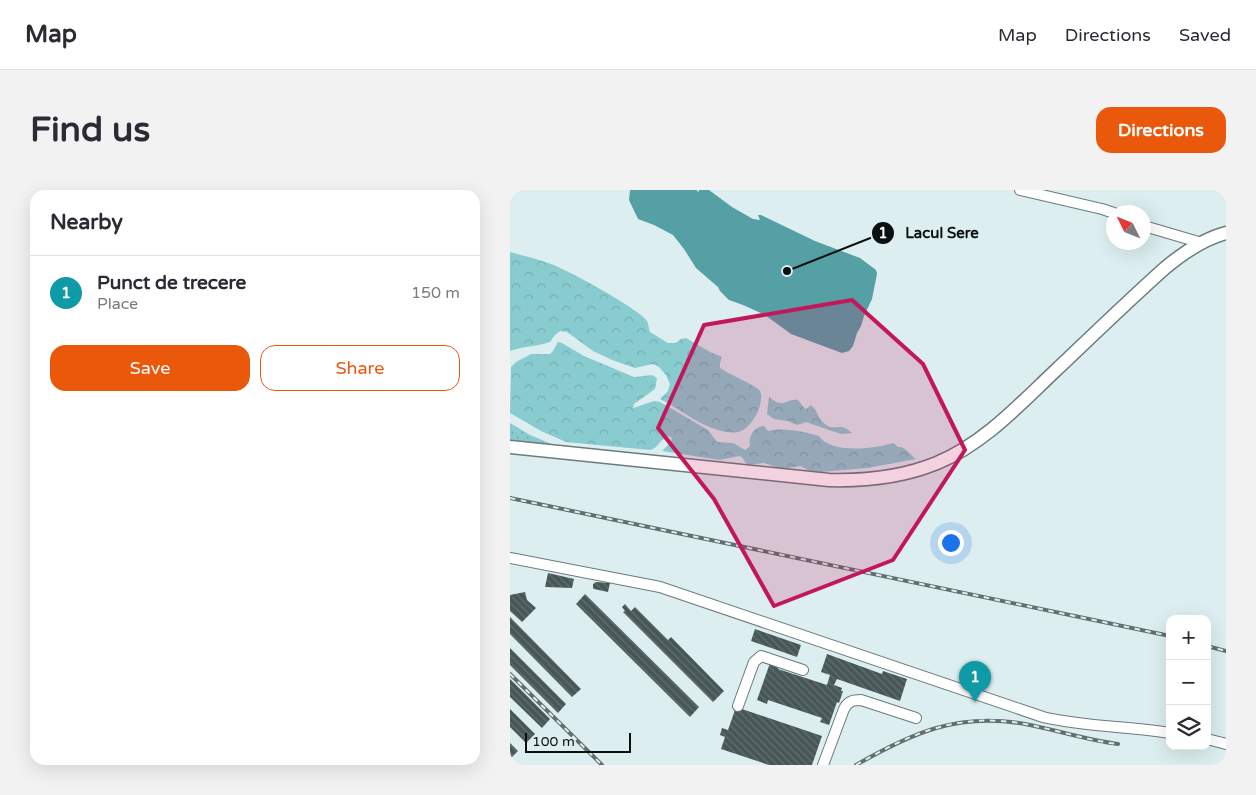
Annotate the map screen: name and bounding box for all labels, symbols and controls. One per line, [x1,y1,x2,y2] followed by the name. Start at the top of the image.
[25,20,77,49] text: Map
[998,24,1037,46] text: Map
[1065,24,1151,46] text: Directions
[1179,24,1231,46] text: Saved
[1096,107,1226,153] button: Directions
[30,109,150,151] text: Find us
[1106,205,1151,250] north arrow
[50,210,123,235] text: Nearby
[871,218,989,248] callout: Lacul Sere
[878,224,888,242] text: 1
[905,224,979,242] text: Lacul Sere
[97,272,246,294] text: Punct de trecere
[61,283,71,303] text: 1
[411,283,460,303] text: 150 m
[97,294,138,314] text: Place
[50,345,250,391] button: Save
[260,345,460,391] button: Share
[938,530,964,556] your location
[1166,615,1211,750] map controls
[1166,615,1211,660] button: +
[1166,660,1211,705] button: −
[959,661,991,702] pin: 1
[1166,705,1211,750] button: layers
[525,730,631,753] scale bar
[532,733,575,750] text: 100 m

